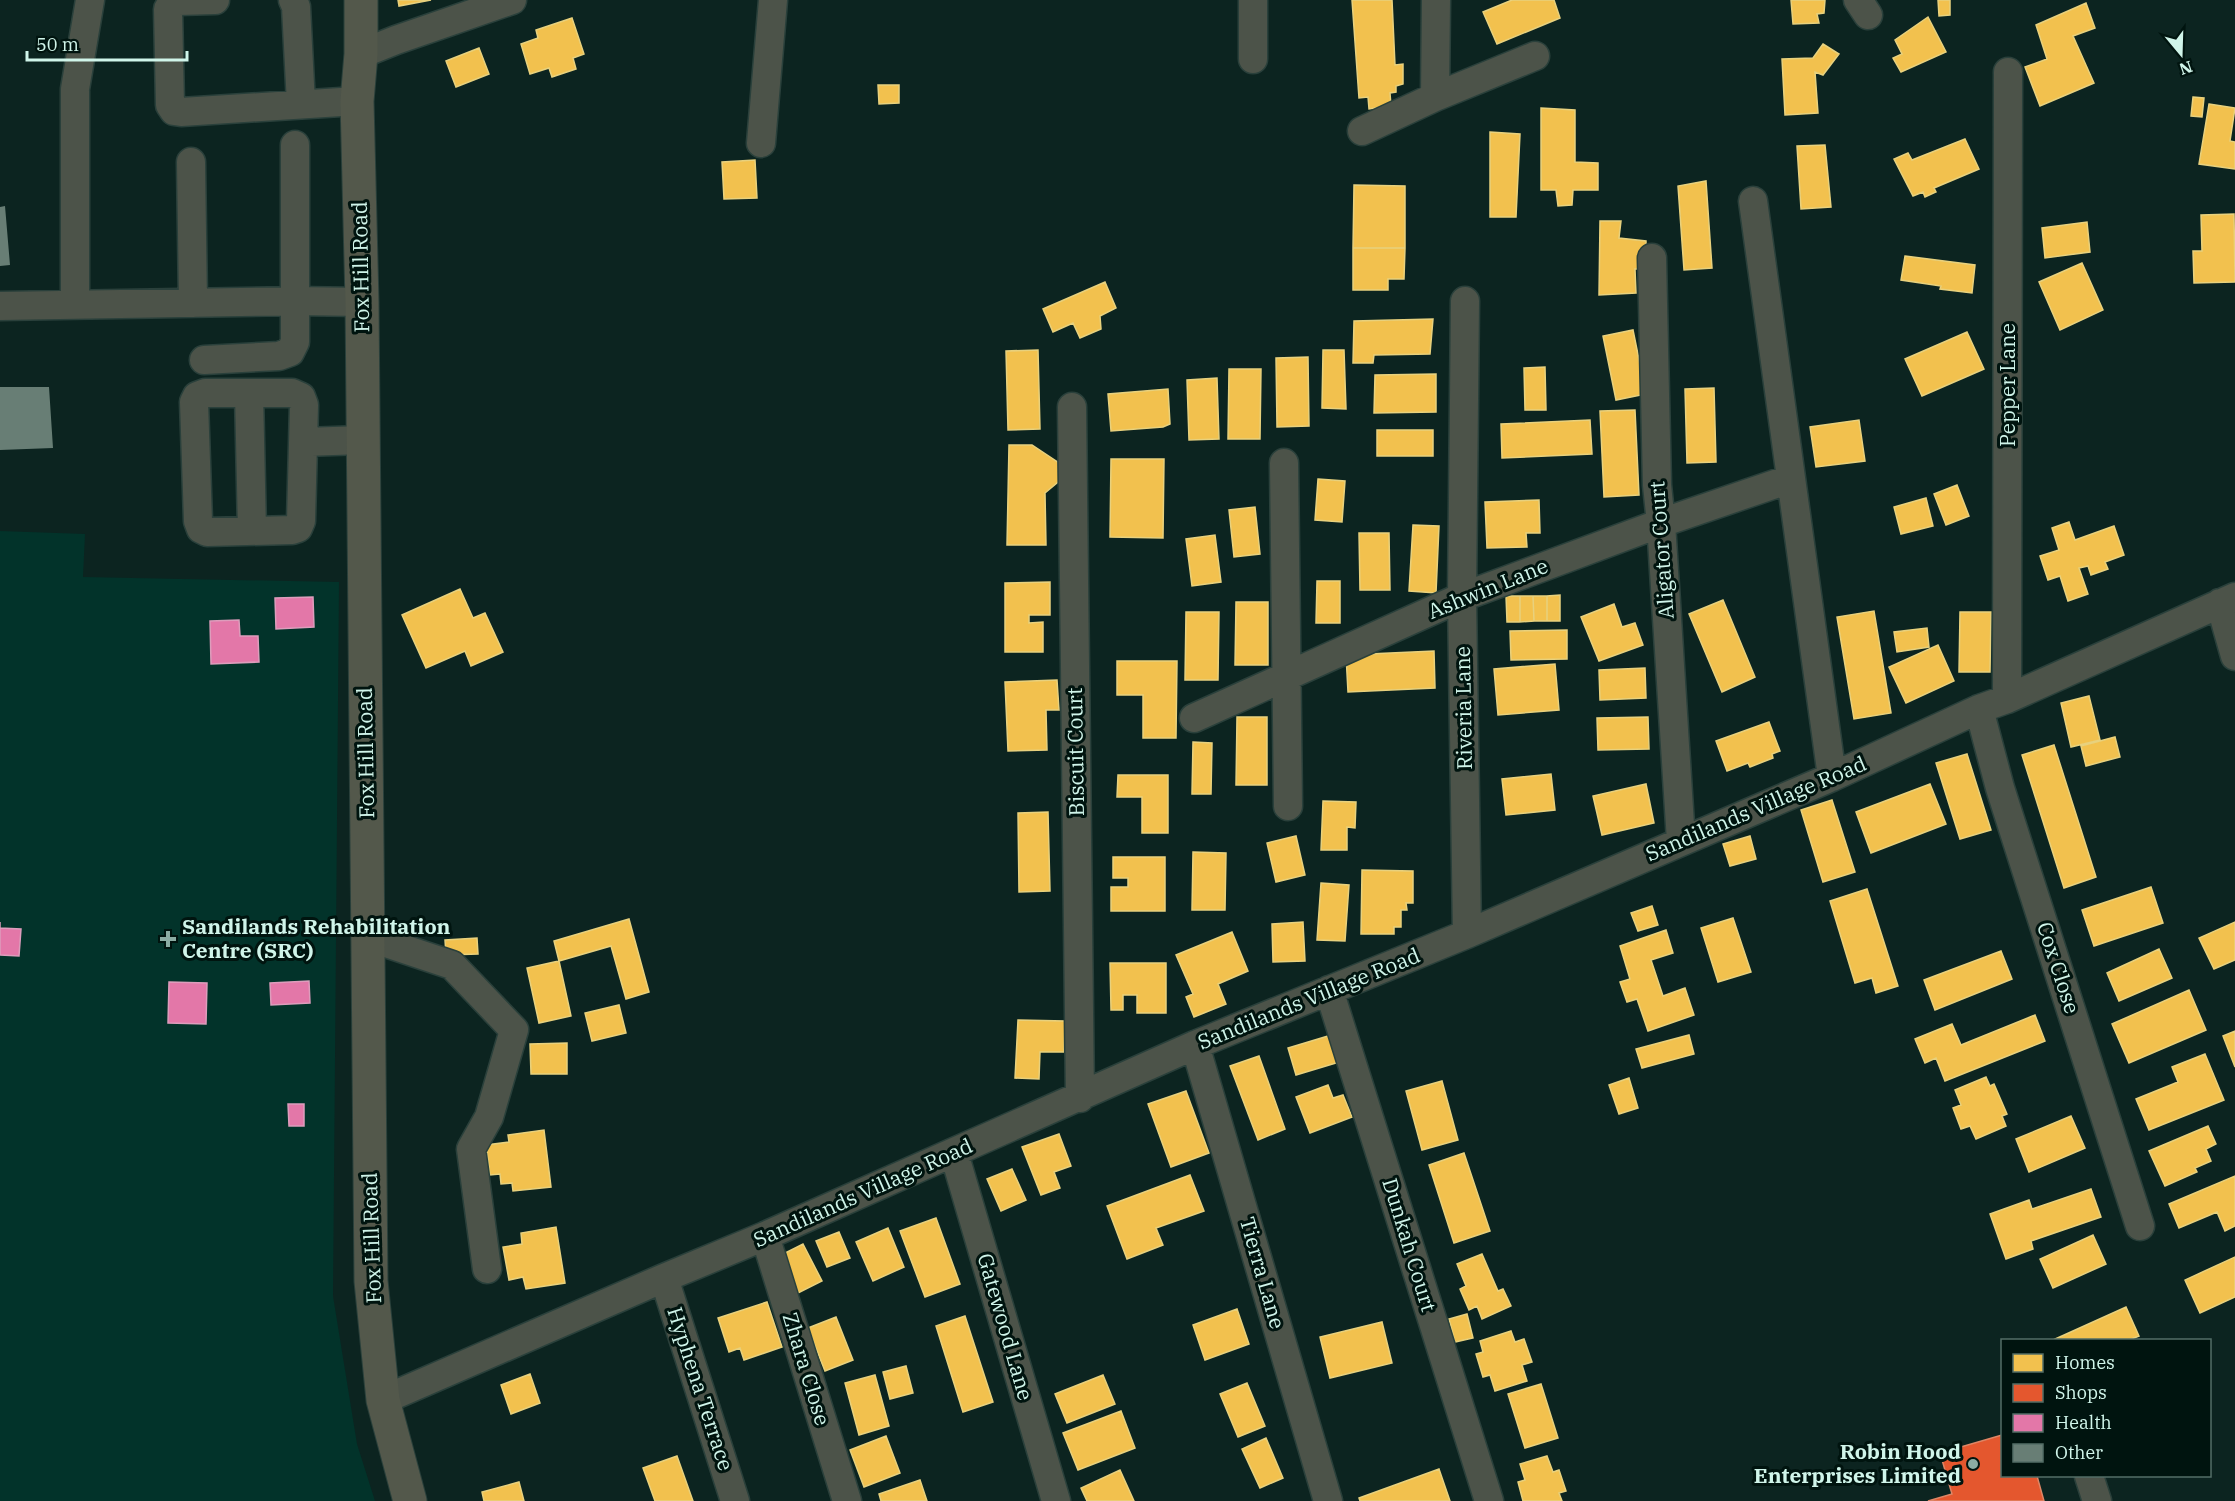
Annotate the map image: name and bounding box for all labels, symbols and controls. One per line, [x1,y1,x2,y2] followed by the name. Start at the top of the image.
[27,24,188,62] scale bar
[2151,24,2211,84] north arrow
[36,33,79,56] text: 50 m
[2177,57,2195,80] text: N
[345,201,375,333] street label: Fox Hill Road
[1993,323,2021,447] street label: Pepper Lane
[1642,480,1680,620] street label: Aligator Court
[1423,551,1552,625] street label: Ashwin Lane
[1448,646,1478,770] street label: Riveria Lane
[350,687,380,819] street label: Fox Hill Road
[1060,687,1090,817] street label: Biscuit Court
[1641,749,1871,867] street label: Sandilands Village Road
[182,912,451,964] place label: Sandilands Rehabilitation Centre (SRC)
[2031,918,2087,1017] street label: Cox Close
[159,930,177,948] marker: Sandilands Rehabilitation Centre (SRC)
[1193,941,1424,1056] street label: Sandilands Village Road
[749,1131,977,1253] street label: Sandilands Village Road
[355,1172,387,1304] street label: Fox Hill Road
[1376,1175,1444,1315] street label: Dunkah Court
[1234,1214,1292,1332] street label: Tierra Lane
[972,1250,1040,1404] street label: Gatewood Lane
[661,1303,741,1474] street label: Hyphena Terrace
[776,1309,837,1429] street label: Zhara Close
[2001,1339,2211,1477] legend
[2055,1351,2115,1374] text: Homes
[2055,1381,2107,1404] text: Shops
[2055,1411,2112,1434] text: Health
[1754,1437,1961,1489] place label: Robin Hood Enterprises Limited
[2055,1441,2103,1464] text: Other
[1966,1457,1980,1471] marker: Robin Hood Enterprises Limited

